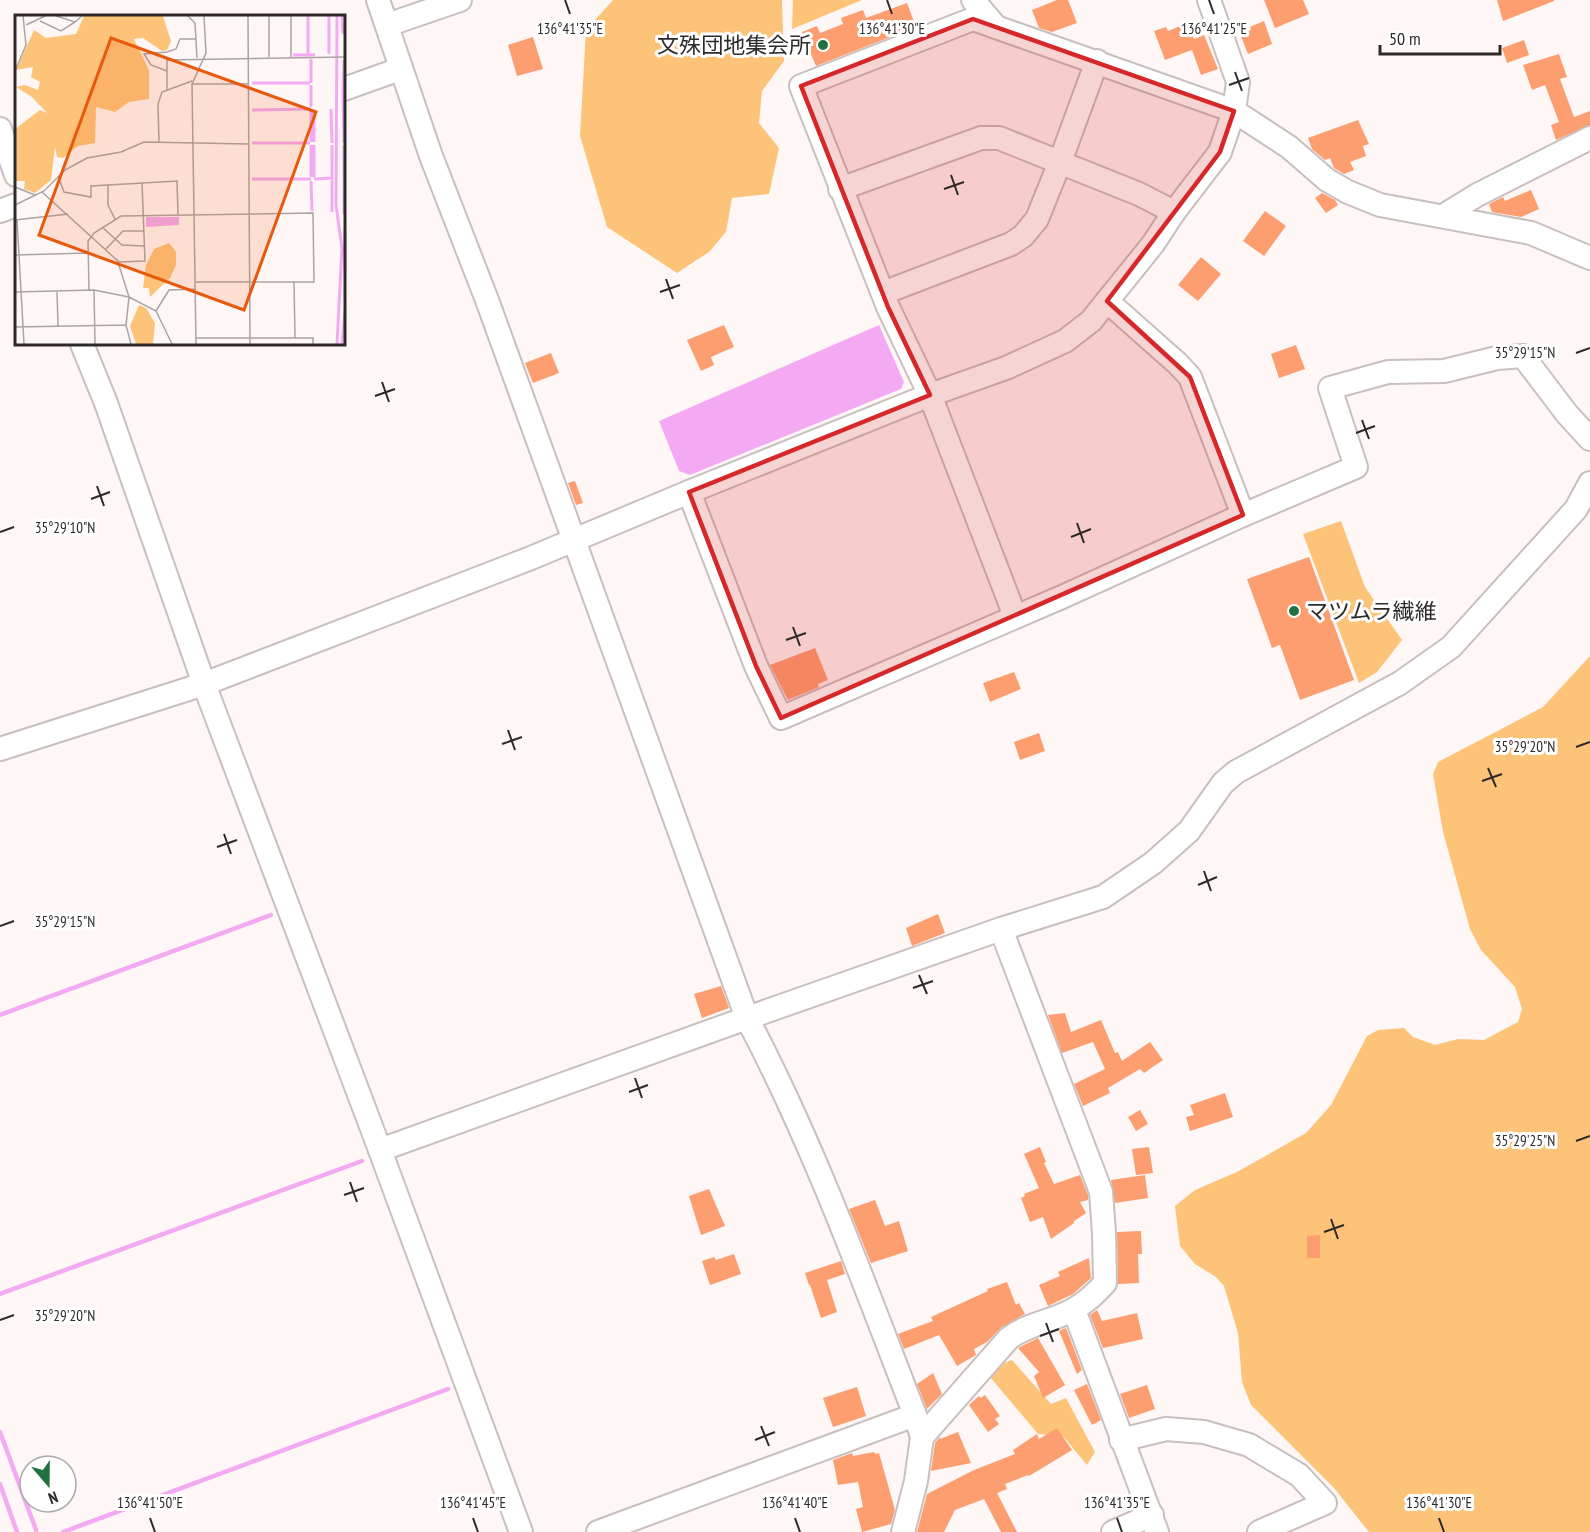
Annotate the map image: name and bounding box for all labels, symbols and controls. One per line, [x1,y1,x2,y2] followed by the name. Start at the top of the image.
[15,15,345,345] inset map
[1380,18,1500,56] scale bar
[537,19,603,38] text: 136°41'35"E
[859,19,925,38] text: 136°41'30"E
[1181,19,1247,38] text: 136°41'25"E
[1389,27,1421,50] text: 50 m
[657,31,811,59] place label: 文殊団地集会所
[816,38,830,52] marker: 文殊団地集会所
[1495,343,1555,362] text: 35°29'15"N
[35,518,95,537] text: 35°29'10"N
[1306,597,1436,625] place label: マツムラ繊維
[1287,604,1301,618] marker: マツムラ繊維
[1495,737,1555,756] text: 35°29'20"N
[35,912,95,931] text: 35°29'15"N
[1495,1131,1555,1150] text: 35°29'25"N
[35,1306,95,1325] text: 35°29'20"N
[18,1454,78,1514] north arrow
[46,1487,61,1509] text: N
[117,1493,183,1512] text: 136°41'50"E
[440,1493,506,1512] text: 136°41'45"E
[762,1493,828,1512] text: 136°41'40"E
[1084,1493,1150,1512] text: 136°41'35"E
[1406,1493,1472,1512] text: 136°41'30"E

